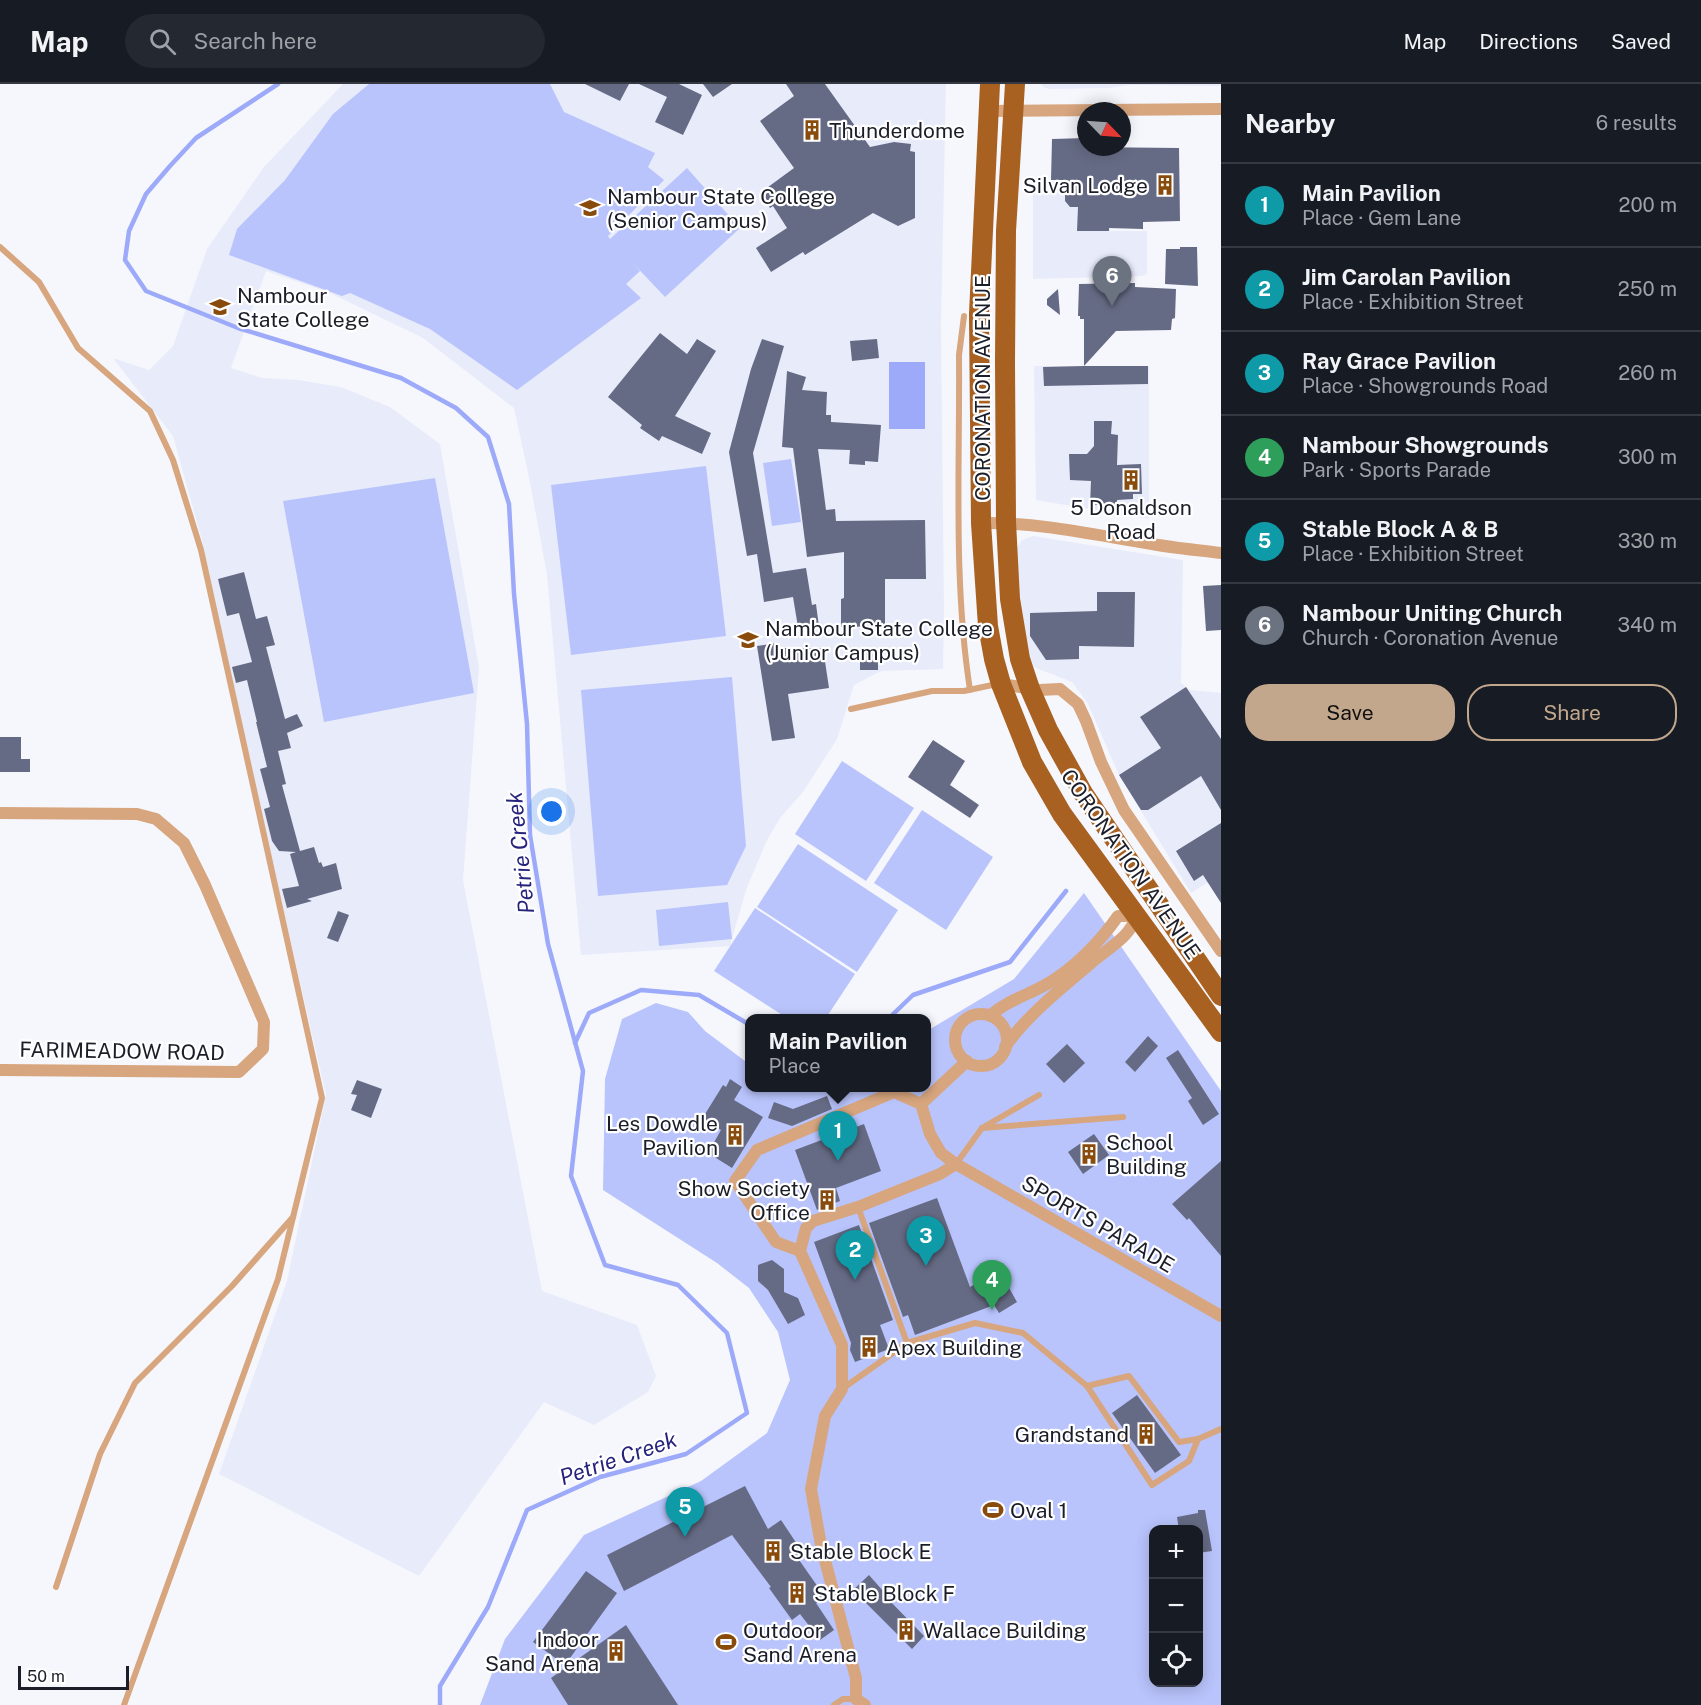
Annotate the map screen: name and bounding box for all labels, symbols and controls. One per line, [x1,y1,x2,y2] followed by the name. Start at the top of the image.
[125,14,545,68] search box
[30,25,89,58] text: Map
[146,25,179,58] icon: search
[194,28,317,54] text: Search here
[1404,29,1446,54] text: Map
[1479,29,1578,54] text: Directions
[1611,29,1671,54] text: Saved
[1077,102,1131,156] north arrow
[1245,108,1335,139] text: Nearby
[1596,111,1677,135] text: 6 results
[800,118,824,142] building icon: Thunderdome
[829,118,965,143] place label: Thunderdome
[1023,173,1148,198] place label: Silvan Lodge
[1153,173,1177,197] building icon: Silvan Lodge
[1302,180,1441,206] text: Main Pavilion
[607,184,835,233] place label: Nambour State College (Senior Campus)
[1260,193,1269,217] text: 1
[1619,193,1677,217] text: 200 m
[578,196,602,220] school or university icon: Nambour State College (Senior Campus)
[1302,206,1461,230] text: Place · Gem Lane
[1092,256,1132,306] pin: 6
[1302,264,1511,290] text: Jim Carolan Pavilion
[970,275,995,501] street label: CORONATION AVENUE
[1258,277,1271,301] text: 2
[1618,277,1677,301] text: 250 m
[237,283,369,332] place label: Nambour State College
[1302,290,1524,314] text: Place · Exhibition Street
[208,295,232,319] school or university icon: Nambour State College
[1302,348,1496,374] text: Ray Grace Pavilion
[1258,361,1271,385] text: 3
[1618,361,1677,385] text: 260 m
[1302,374,1548,398] text: Place · Showgrounds Road
[1302,432,1549,458] text: Nambour Showgrounds
[1258,445,1271,469] text: 4
[1618,445,1677,469] text: 300 m
[1302,458,1491,482] text: Park · Sports Parade
[1119,468,1143,492] building icon: 5 Donaldson Road
[1070,495,1192,544] place label: 5 Donaldson Road
[1302,516,1498,542] text: Stable Block A & B
[1258,529,1271,553] text: 5
[1618,529,1677,553] text: 330 m
[1302,542,1524,566] text: Place · Exhibition Street
[1302,600,1562,626] text: Nambour Uniting Church
[1258,613,1271,637] text: 6
[1617,613,1677,637] text: 340 m
[765,616,993,665] place label: Nambour State College (Junior Campus)
[1302,626,1558,650] text: Church · Coronation Avenue
[736,628,760,652] school or university icon: Nambour State College (Junior Campus)
[1245,684,1455,741] button: Save
[1467,684,1677,741] button: Share
[1056,764,1206,964] street label: CORONATION AVENUE
[501,791,539,915] water label: Petrie Creek
[537,797,566,826] your location
[745,1014,931,1092] popup
[769,1028,907,1054] text: Main Pavilion
[19,1037,225,1065] street label: FARIMEADOW ROAD
[769,1054,821,1078] text: Place
[606,1111,718,1160] place label: Les Dowdle Pavilion
[818,1112,858,1161] pin: 1
[723,1123,747,1147] building icon: Les Dowdle Pavilion
[1106,1130,1187,1179] place label: School Building
[1077,1142,1101,1166] building icon: School Building
[1017,1170,1179,1278] street label: SPORTS PARADE
[677,1176,810,1225] place label: Show Society Office
[815,1188,839,1212] building icon: Show Society Office
[906,1216,946,1266] pin: 3
[836,1230,874,1280] pin: 2
[972,1260,1012,1310] pin: 4
[857,1335,881,1359] building icon: Apex Building
[886,1335,1022,1360] place label: Apex Building
[1015,1422,1129,1447] place label: Grandstand
[1134,1422,1158,1446] building icon: Grandstand
[556,1426,680,1490] water label: Petrie Creek
[666,1488,704,1537] pin: 5
[981,1498,1005,1522] sports icon: Oval 1
[1010,1498,1067,1523] place label: Oval 1
[1149,1525,1203,1687] map controls
[1149,1525,1203,1579] button: +
[761,1539,785,1563] building icon: Stable Block E
[790,1539,932,1564] place label: Stable Block E
[1149,1579,1203,1633] button: −
[785,1581,809,1605] building icon: Stable Block F
[814,1581,955,1606] place label: Stable Block F
[743,1618,857,1667] place label: Outdoor Sand Arena
[894,1618,918,1642] building icon: Wallace Building
[923,1618,1087,1643] place label: Wallace Building
[485,1627,599,1676] place label: Indoor Sand Arena
[714,1630,738,1654] sports icon: Outdoor Sand Arena
[1149,1633,1203,1687] button: locate
[604,1639,628,1663] building icon: Indoor Sand Arena
[18,1663,129,1690] scale bar
[27,1667,65,1686] text: 50 m

